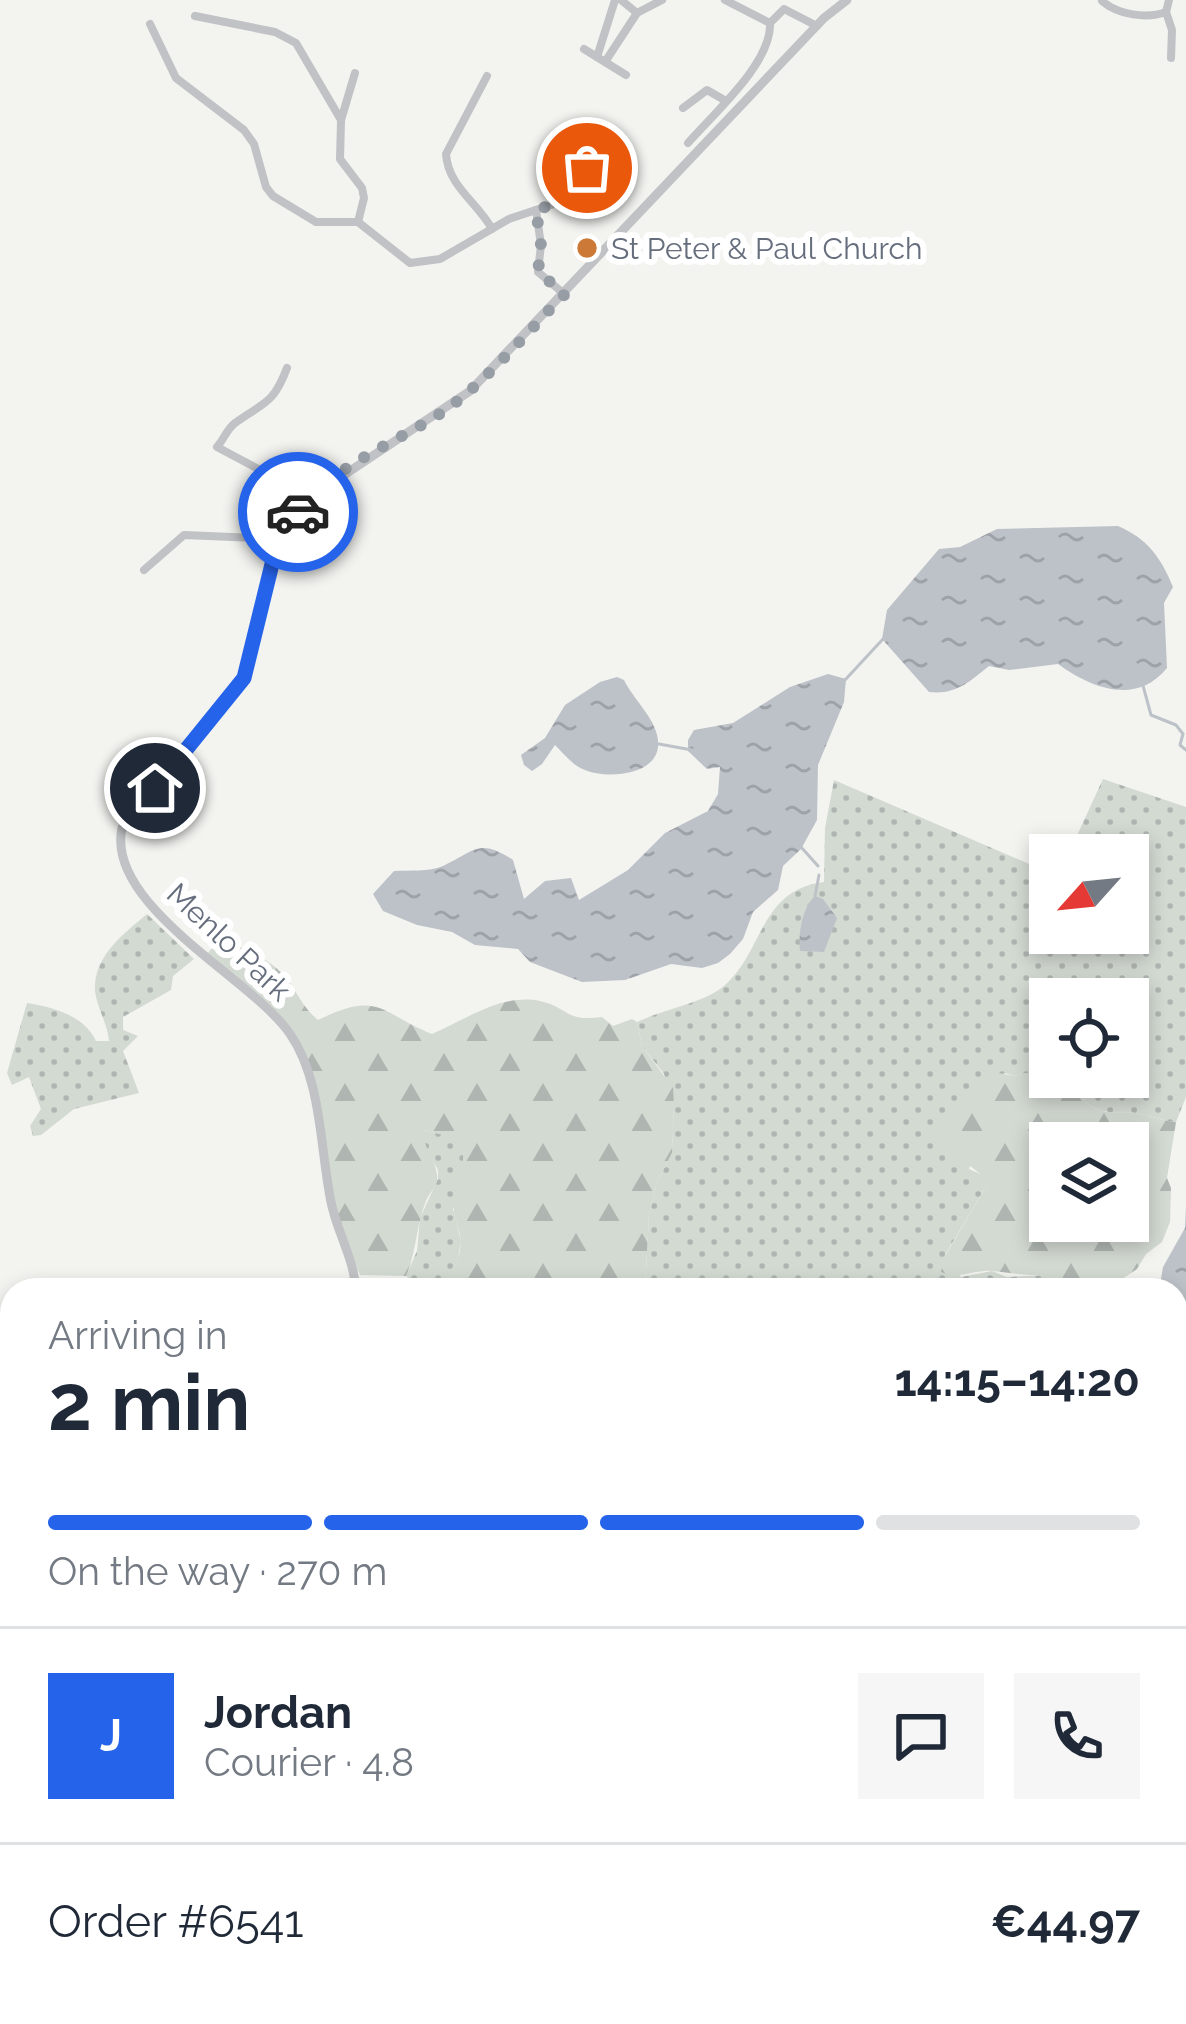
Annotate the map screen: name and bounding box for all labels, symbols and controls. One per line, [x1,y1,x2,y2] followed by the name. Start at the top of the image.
[536,117,638,219] pin
[554,135,620,201] icon: bag
[611,231,922,266] place label: St Peter & Paul Church
[574,235,600,261] marker: St Peter & Paul Church
[238,452,358,572] courier
[265,479,331,545] icon: car
[104,737,206,839] pin
[122,755,188,821] icon: home
[1029,834,1149,954] north arrow
[1029,834,1149,1242] map controls
[160,876,298,1008] street label: Menlo Park
[1029,978,1149,1098] button: locate
[1029,1122,1149,1242] button: layers
[48,1312,228,1358] text: Arriving in
[895,1354,1140,1407] text: 14:15–14:20
[48,1357,250,1448] text: 2 min
[48,1548,387,1594] text: On the way · 270 m
[858,1673,984,1799] button: chat
[1014,1673,1140,1799] button: phone
[204,1686,352,1739] text: Jordan
[100,1709,122,1762] text: J
[204,1739,414,1785] text: Courier · 4.8
[48,1895,304,1948] text: Order #6541
[991,1895,1140,1948] text: €44.97

